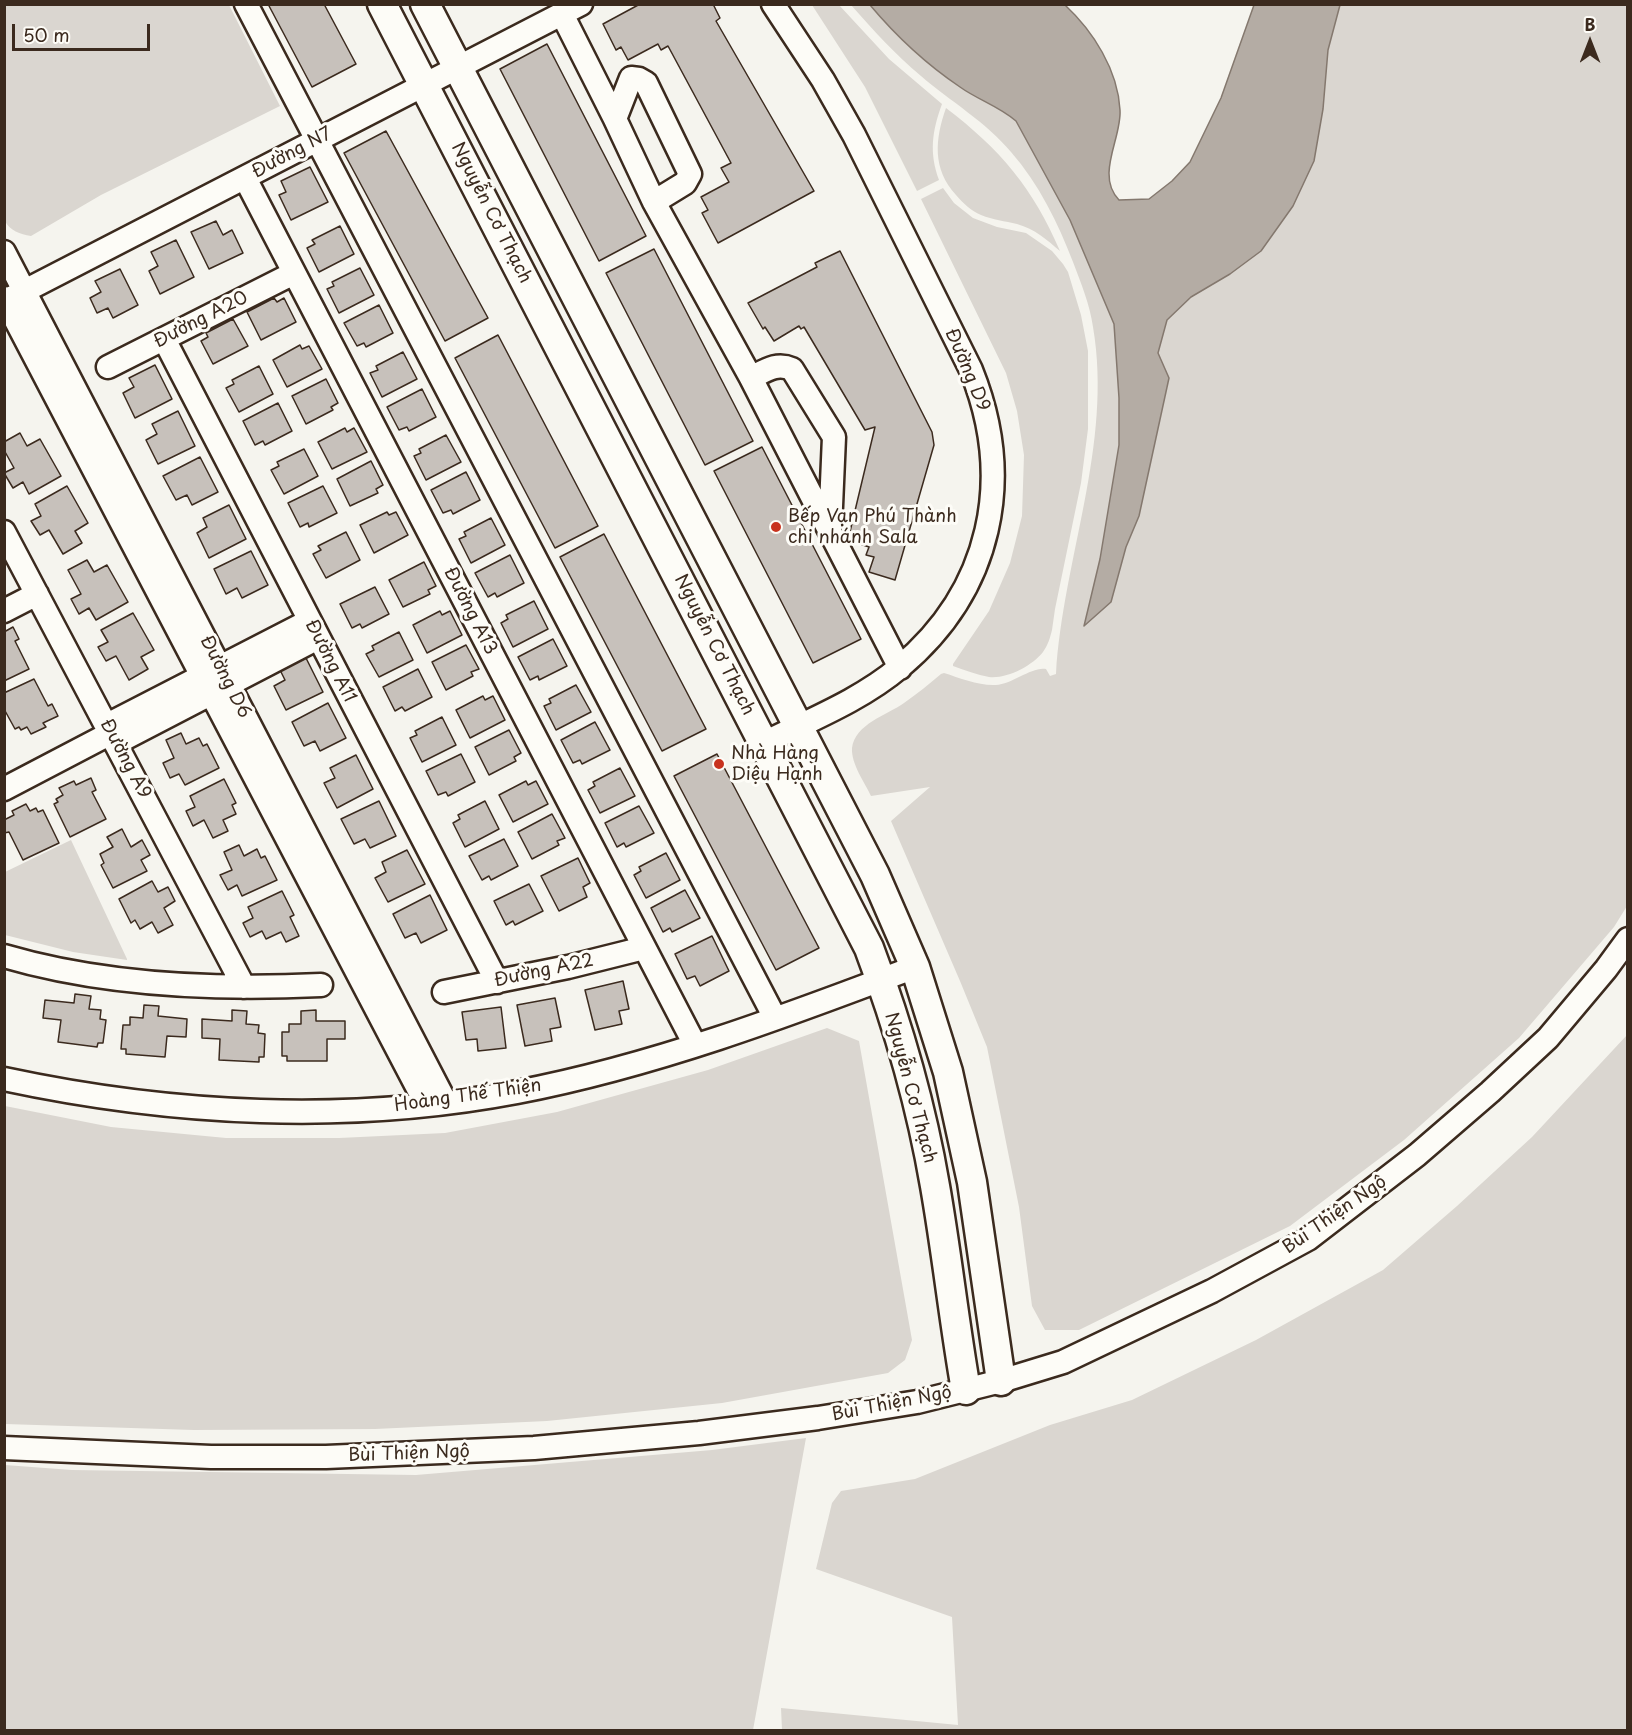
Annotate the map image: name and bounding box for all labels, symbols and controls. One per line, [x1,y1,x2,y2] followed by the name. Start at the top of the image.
[15,12,153,50] scale bar
[1560,12,1620,72] north arrow
[1585,12,1595,36] text: B
[23,21,70,48] text: 50 m
[248,123,336,183] street label: Đường N7
[446,139,536,287] street label: Nguyễn Cơ Thạch
[150,287,252,353] street label: Đường A20
[940,325,994,415] street label: Đường D9
[788,506,957,548] place label: Bếp Vạn Phú Thành chi nhánh Sala
[769,520,783,534] marker: Bếp Vạn Phú Thành chi nhánh Sala
[439,564,501,658] street label: Đường A13
[669,571,759,719] street label: Nguyễn Cơ Thạch
[300,616,360,706] street label: Đường A11
[195,632,255,722] street label: Đường D6
[95,715,155,803] street label: Đường A9
[731,743,823,786] place label: Nhà Hàng Diệu Hạnh
[712,757,726,771] marker: Nhà Hàng Diệu Hạnh
[492,950,596,992] street label: Đường A22
[880,1010,940,1166] street label: Nguyễn Cơ Thạch
[393,1075,543,1117] street label: Hoàng Thế Thiện
[1279,1171,1391,1259] street label: Bùi Thiện Ngộ
[830,1382,954,1426] street label: Bùi Thiện Ngộ
[348,1441,470,1467] street label: Bùi Thiện Ngộ

